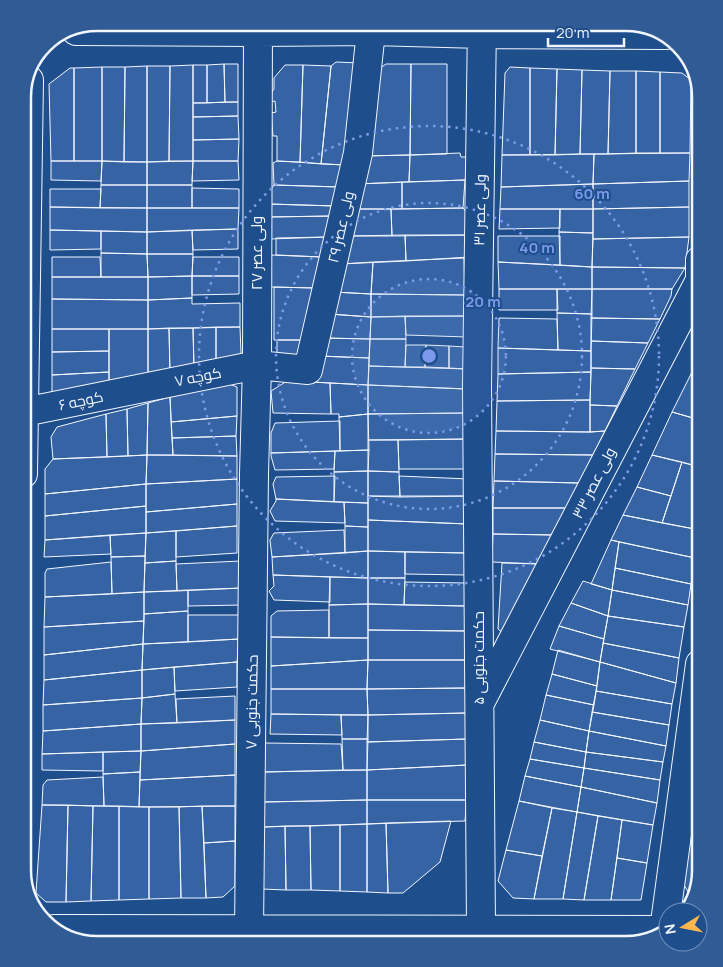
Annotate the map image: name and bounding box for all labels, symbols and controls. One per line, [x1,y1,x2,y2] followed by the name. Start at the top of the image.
[548,15,624,47] scale bar
[556,22,589,43] text: 20 m
[468,174,491,246] street label: ولی عصر ۳۱
[574,183,610,204] text: 60 m
[322,189,359,265] street label: ولی عصر ۲۹
[246,216,267,290] street label: ولی عصر ۲۷
[519,237,555,258] text: 40 m
[465,291,501,312] text: 20 m
[420,347,438,365] centre of rings
[173,362,223,391] street label: کوچه ۷
[57,386,105,415] street label: کوچه ۶
[567,443,621,522] street label: ولی عصر ۳۳
[468,611,489,705] street label: حکمت جنوبی ۵
[240,655,263,749] street label: حکمت جنوبی ۷
[658,902,708,952] north arrow
[659,923,680,936] text: N

